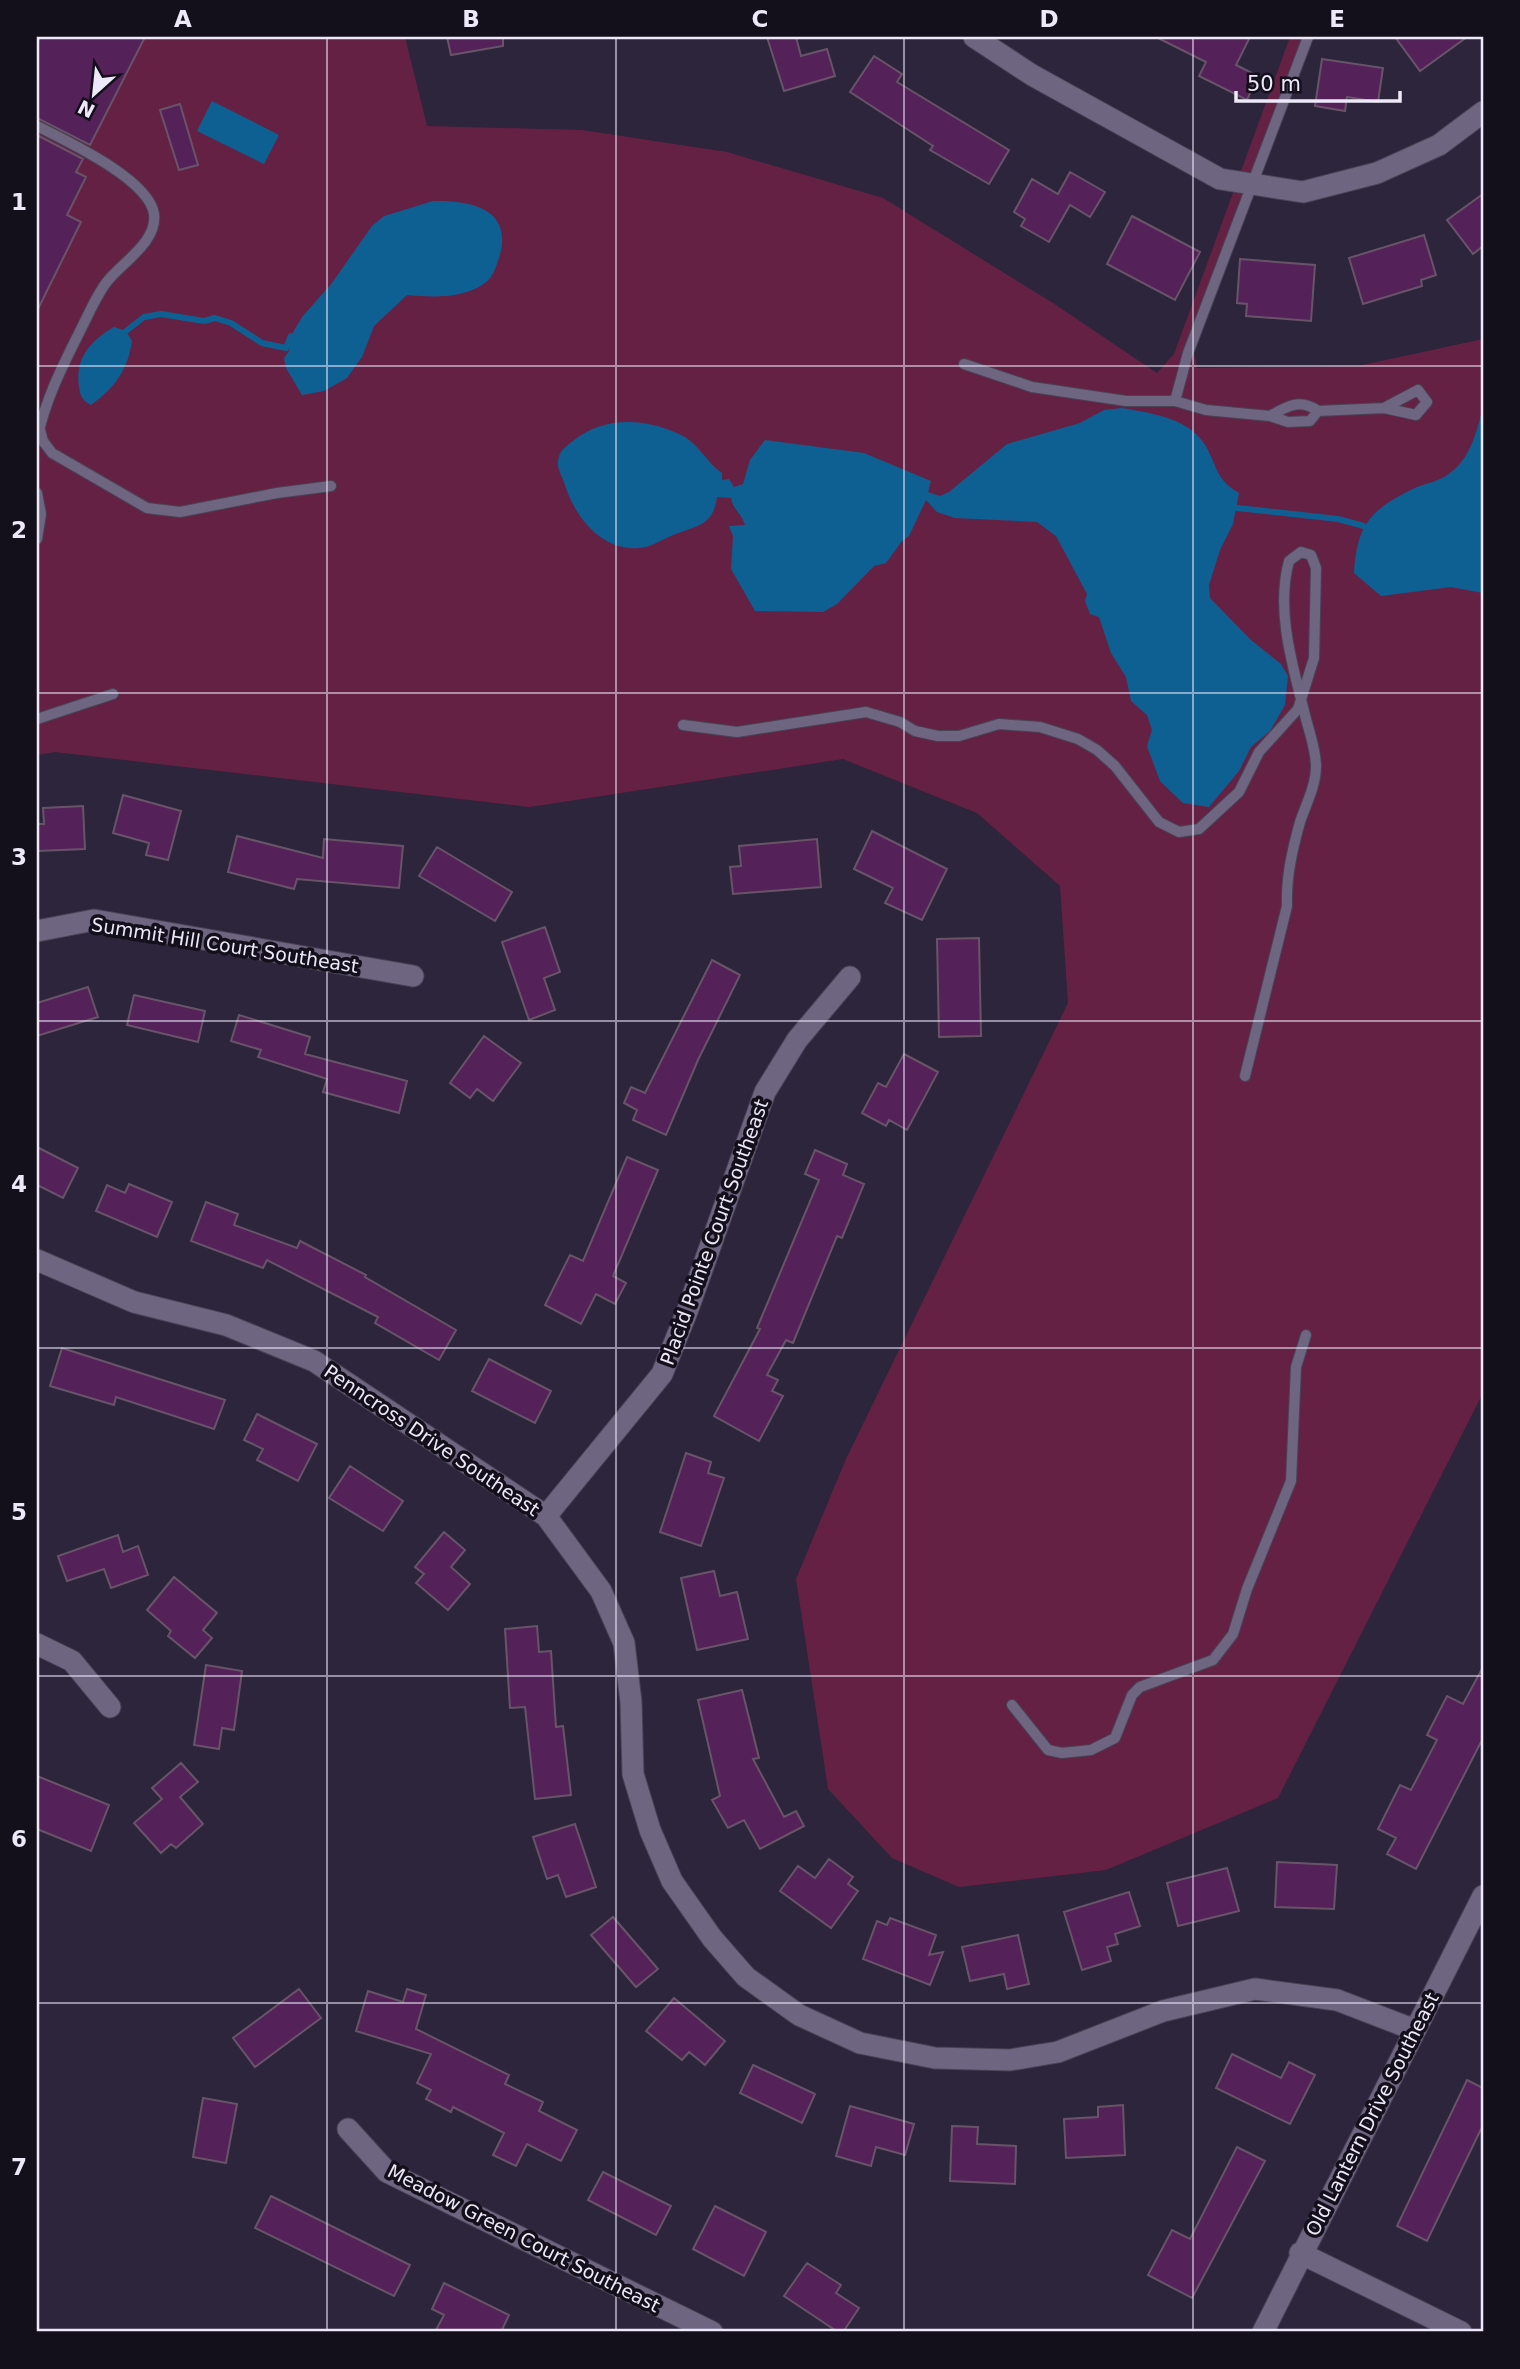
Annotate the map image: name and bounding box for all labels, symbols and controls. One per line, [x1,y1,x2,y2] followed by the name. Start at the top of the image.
[174,6,192,32] text: A
[462,6,480,32] text: B
[752,6,768,32] text: C
[1039,6,1059,32] text: D
[1329,6,1345,32] text: E
[60,60,130,130] north arrow
[1236,60,1401,104] scale bar
[1247,72,1301,96] text: 50 m
[74,96,98,123] text: N
[11,189,27,215] text: 1
[11,517,27,543] text: 2
[11,844,27,870] text: 3
[90,913,360,977] street label: Summit Hill Court Southeast
[656,1096,772,1368] street label: Placid Pointe Court Southeast
[11,1171,27,1197] text: 4
[320,1360,544,1520] street label: Penncross Drive Southeast
[11,1499,27,1525] text: 5
[11,1826,27,1852] text: 6
[1301,1989,1443,2239] street label: Old Lantern Drive Southeast
[11,2154,27,2180] text: 7
[384,2159,664,2317] street label: Meadow Green Court Southeast

